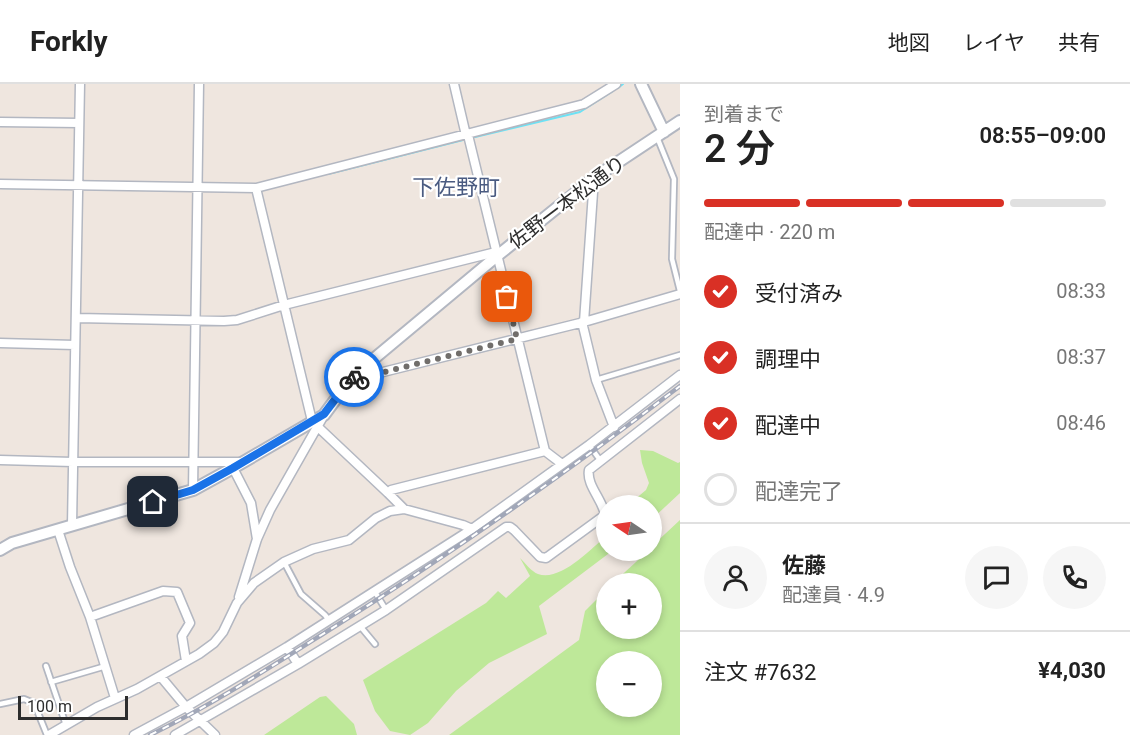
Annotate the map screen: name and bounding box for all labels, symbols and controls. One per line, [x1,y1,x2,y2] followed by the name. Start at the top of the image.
[30,25,108,58] text: Forkly
[888,31,930,55] text: 地図
[963,31,1025,55] text: レイヤ
[1058,31,1100,55] text: 共有
[704,102,784,126] text: 到着まで
[979,123,1106,148] text: 08:55–09:00
[704,126,775,172] text: 2 分
[504,150,630,254] street label: 佐野一本松通り
[412,175,500,200] district label: 下佐野町
[704,220,835,244] text: 配達中 · 220 m
[481,271,532,322] pin
[704,275,737,308] icon: check
[1056,279,1106,303] text: 08:33
[490,280,523,313] icon: bag
[755,281,843,306] text: 受付済み
[704,341,737,374] icon: check
[1056,345,1106,369] text: 08:37
[324,347,384,407] courier
[755,347,821,372] text: 調理中
[338,361,371,394] icon: bike
[704,407,737,440] icon: check
[1056,411,1106,435] text: 08:46
[755,413,821,438] text: 配達中
[127,476,178,527] pin
[755,479,843,504] text: 配達完了
[136,485,169,518] icon: home
[596,495,662,561] north arrow
[596,495,662,717] map controls
[704,546,767,609] button: person
[965,546,1028,609] button: chat
[1043,546,1106,609] button: phone
[782,553,826,578] text: 佐藤
[596,573,662,639] button: +
[782,583,885,607] text: 配達員 · 4.9
[596,651,662,717] button: −
[1038,658,1106,683] text: ¥4,030
[704,660,816,685] text: 注文 #7632
[18,693,128,720] scale bar
[27,697,72,716] text: 100 m

